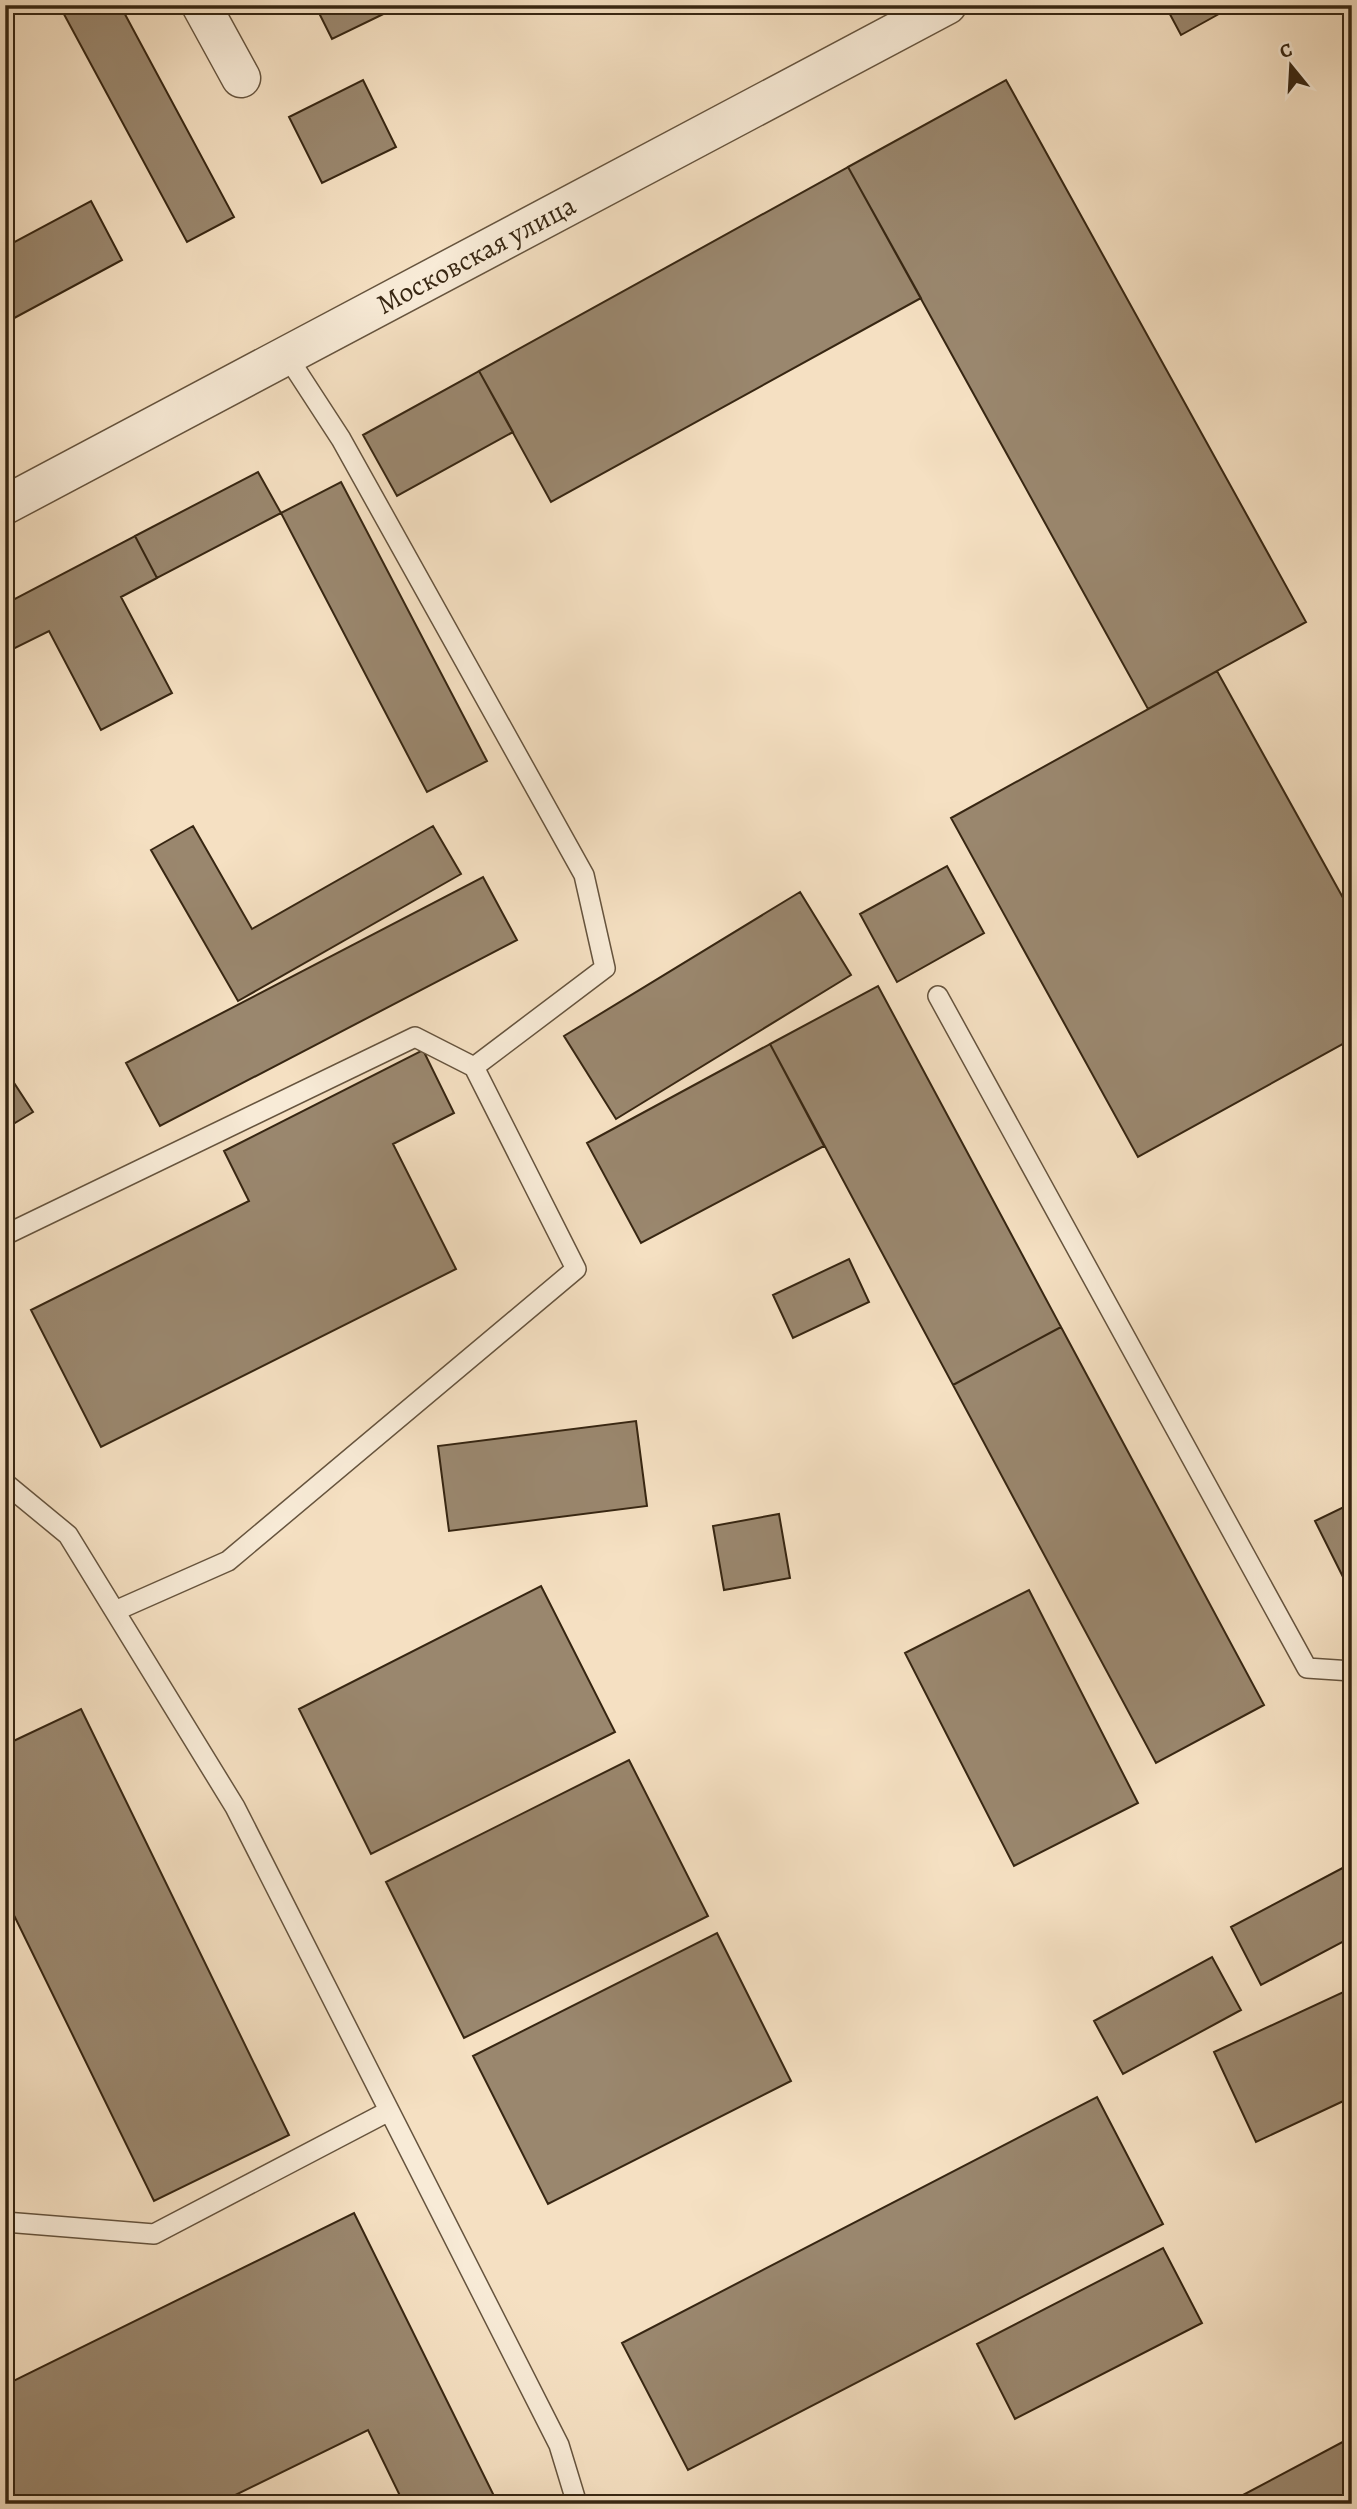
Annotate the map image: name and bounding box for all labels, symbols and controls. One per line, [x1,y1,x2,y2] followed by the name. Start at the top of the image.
[1256,32,1326,102] north arrow
[1276,37,1296,65] text: С
[370,186,582,324] street label: Московская улица

